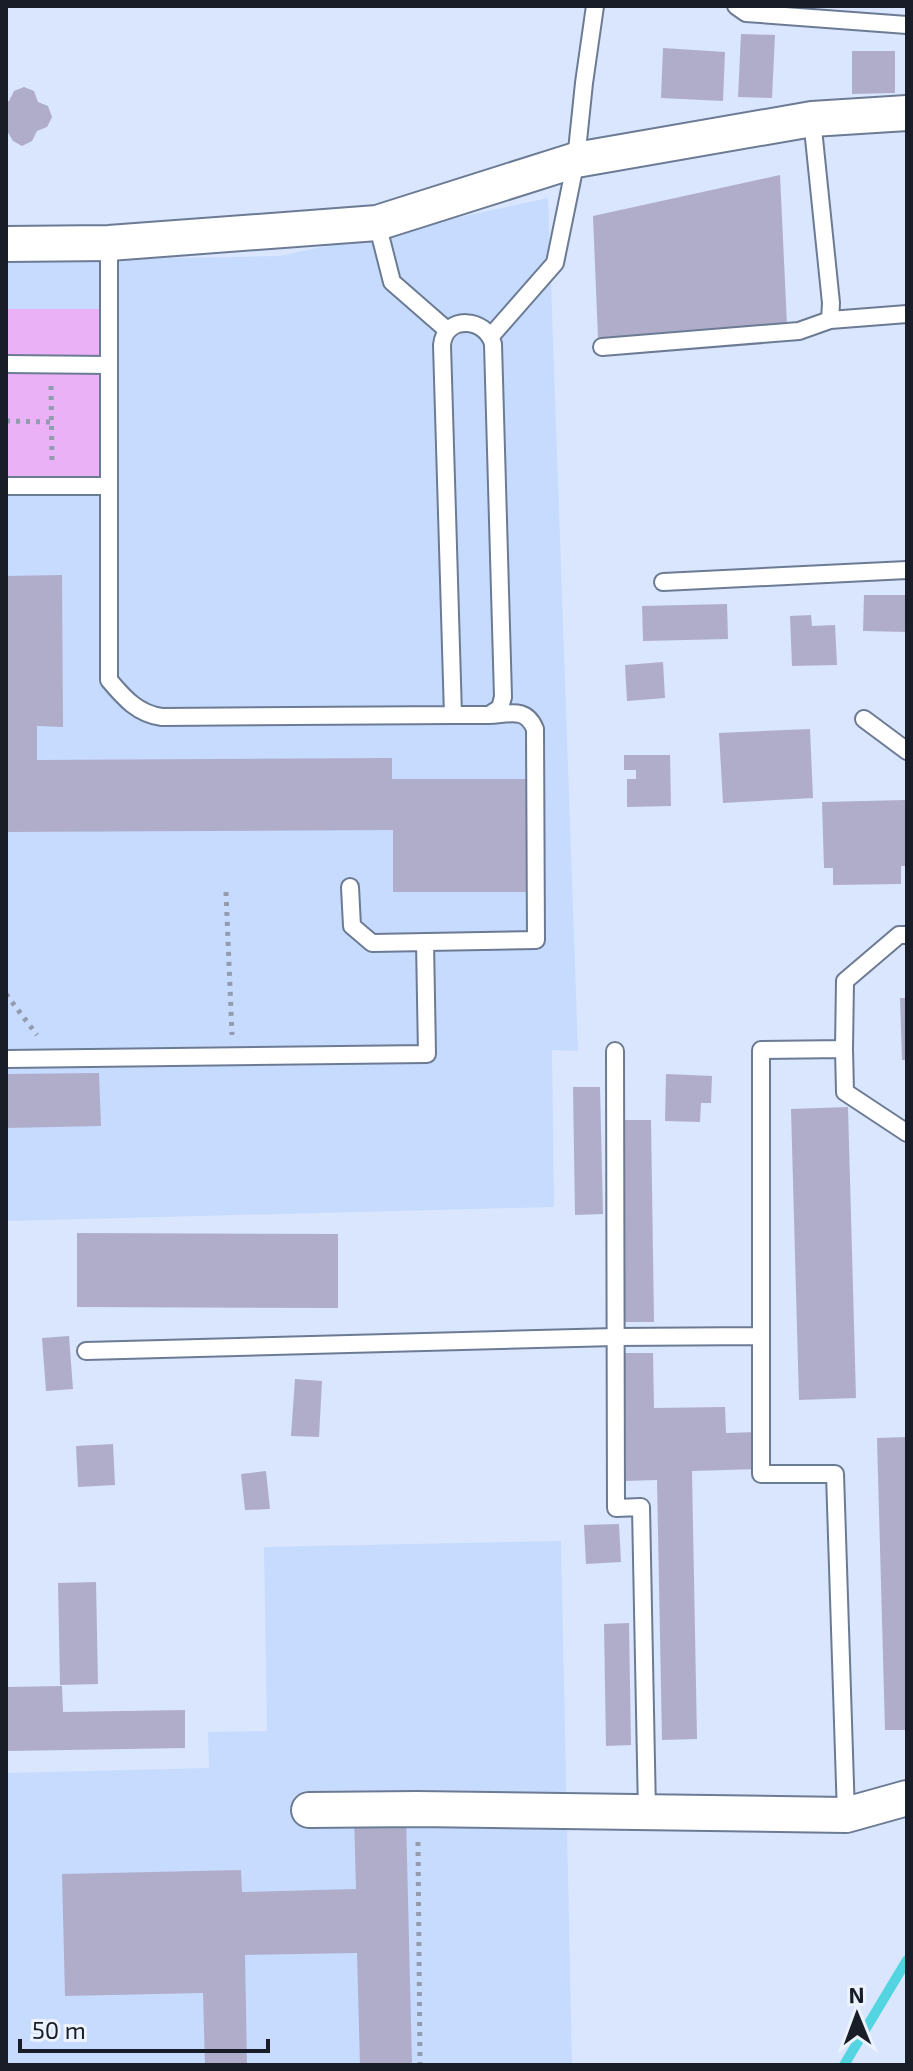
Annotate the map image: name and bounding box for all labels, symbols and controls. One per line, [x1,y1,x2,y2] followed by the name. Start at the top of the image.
[817,1975,897,2055] north arrow
[848,1981,865,2007] text: N
[20,2003,268,2053] scale bar
[32,2015,86,2044] text: 50 m

